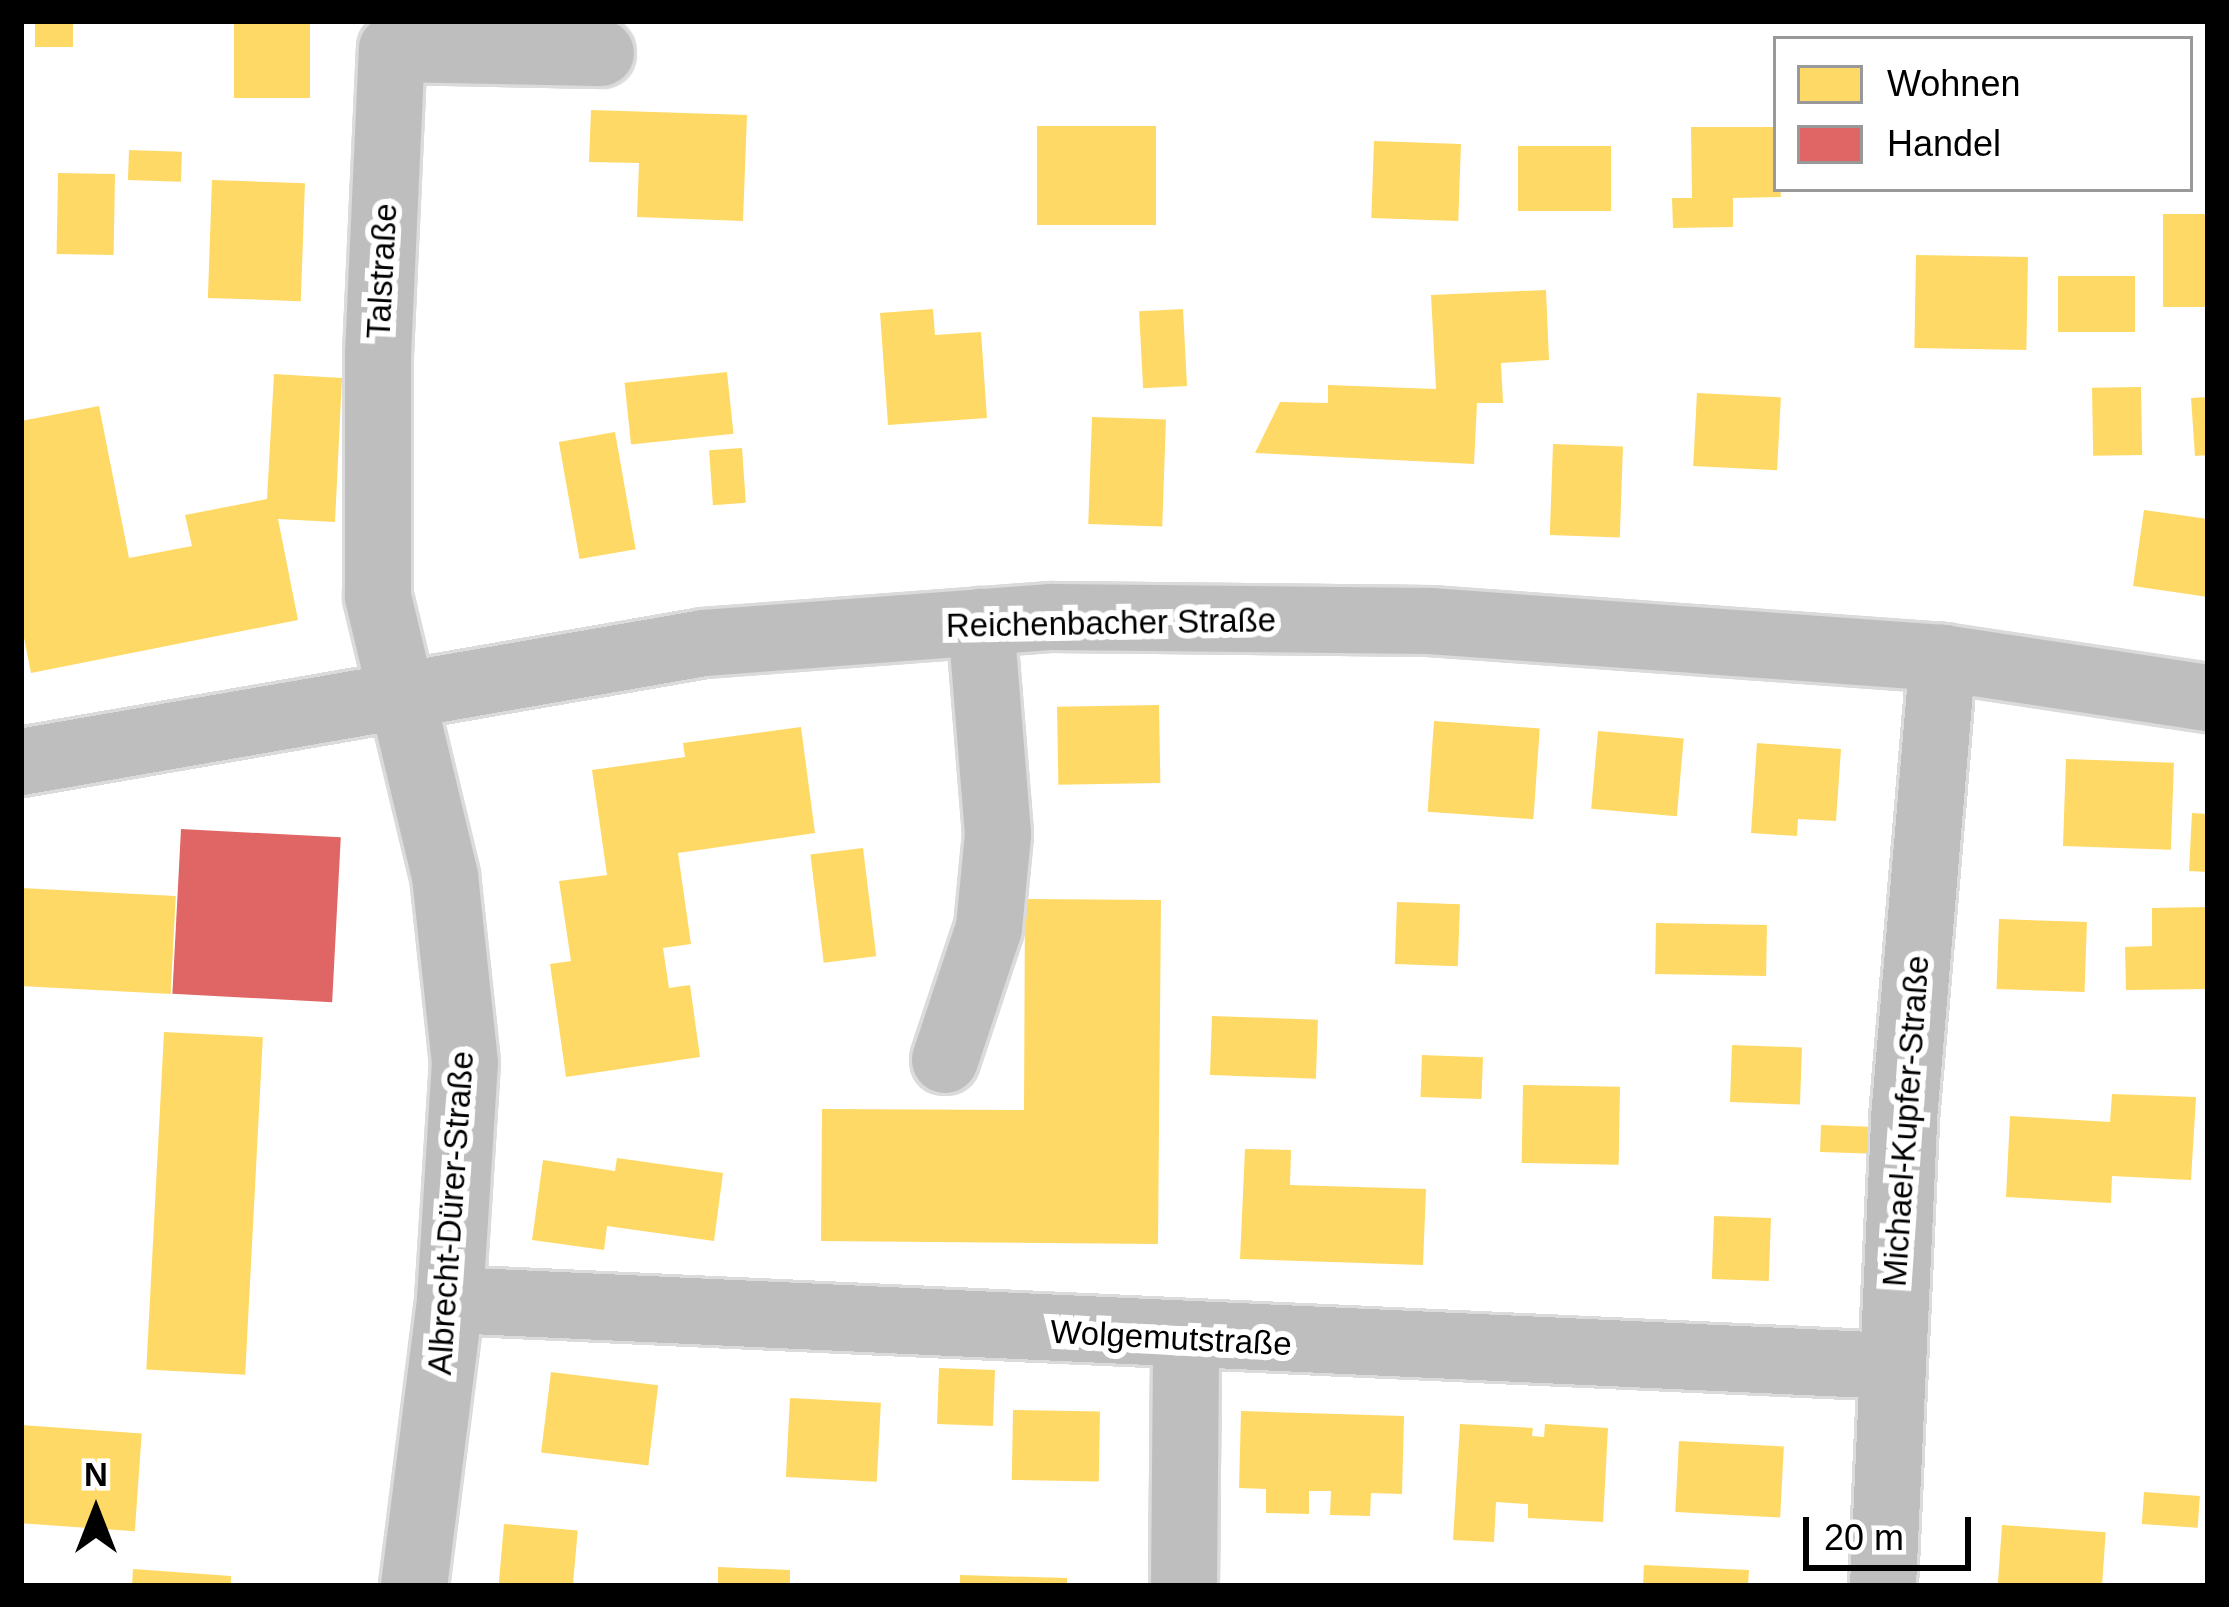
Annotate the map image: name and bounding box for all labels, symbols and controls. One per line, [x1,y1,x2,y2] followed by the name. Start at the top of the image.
[1773,36,2193,192] legend
[1887,63,2020,104] text: Wohnen
[1887,123,2001,164] text: Handel
[359,202,405,340] street label: Talstraße
[946,600,1276,646] street label: Reichenbacher Straße
[1875,954,1937,1288] street label: Michael-Kupfer-Straße
[420,1050,482,1376] street label: Albrecht-Dürer-Straße
[1049,1312,1293,1364] street label: Wolgemutstraße
[36,1451,156,1571] north arrow
[84,1456,108,1493] text: N
[1809,1493,1977,1567] scale bar
[1824,1517,1904,1558] text: 20 m

